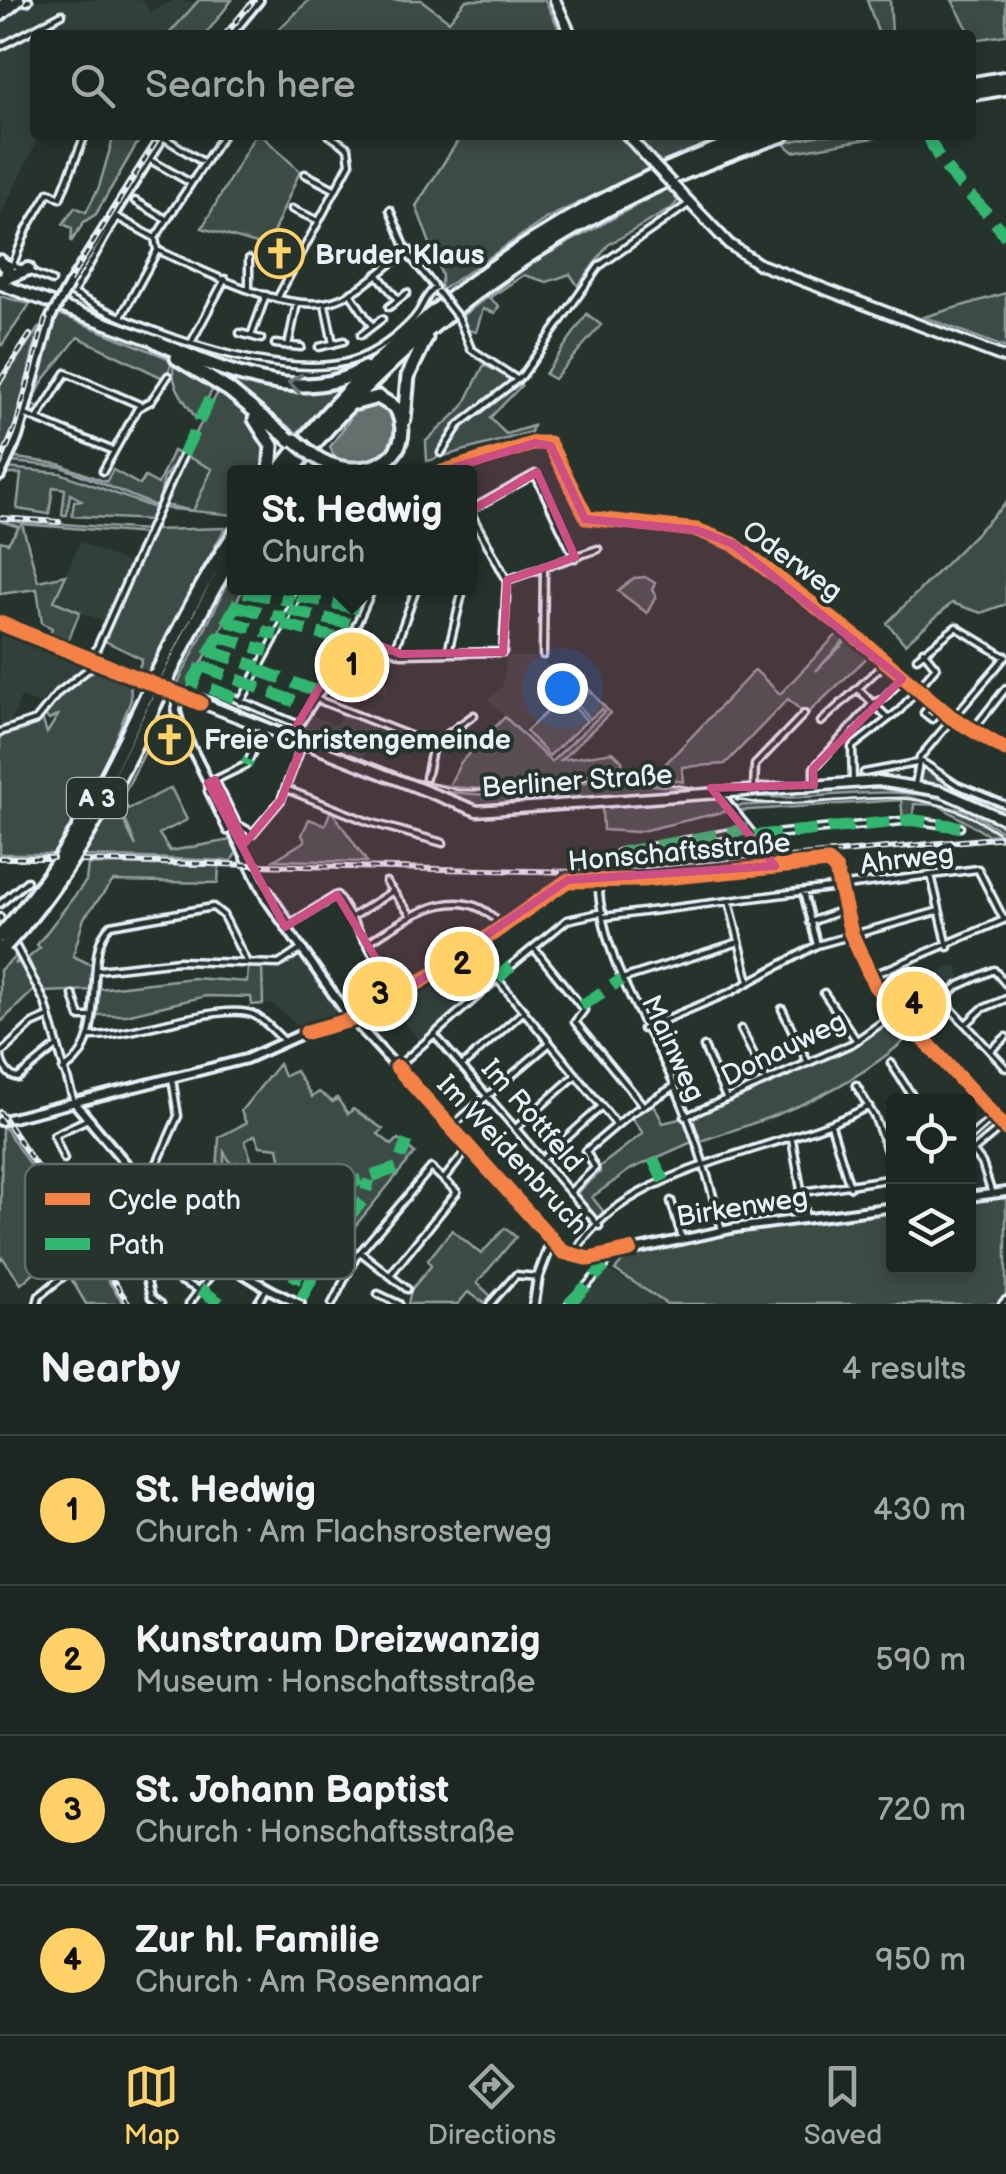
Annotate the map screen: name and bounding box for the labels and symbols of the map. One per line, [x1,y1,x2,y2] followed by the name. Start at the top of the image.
[254,228,306,280] church icon: Bruder Klaus
[315,239,484,272] place label: Bruder Klaus
[286,374,303,395] one-way arrow
[736,514,848,608] street label: Oderweg
[320,628,384,702] pin: 1
[537,663,588,714] your location
[143,713,195,765] church icon: Freie Christengemeinde
[204,724,511,757] place label: Freie Christengemeinde
[481,758,674,805] street label: Berliner Straße
[67,778,127,818] road number: A 3
[567,826,792,879] street label: Honschaftsstraße
[858,837,956,882] street label: Ahrweg
[430,926,494,1002] pin: 2
[348,956,412,1032] pin: 3
[882,966,946,1042] pin: 4
[634,990,712,1107] street label: Mainweg
[716,1005,851,1094] street label: Donauweg
[474,1053,590,1179] street label: Im Rottfeld
[430,1068,594,1242] street label: Im Weidenbruch
[25,1164,355,1279] legend
[674,1181,810,1234] street label: Birkenweg
[108,1184,241,1217] text: Cycle path
[108,1229,164,1262] text: Path

